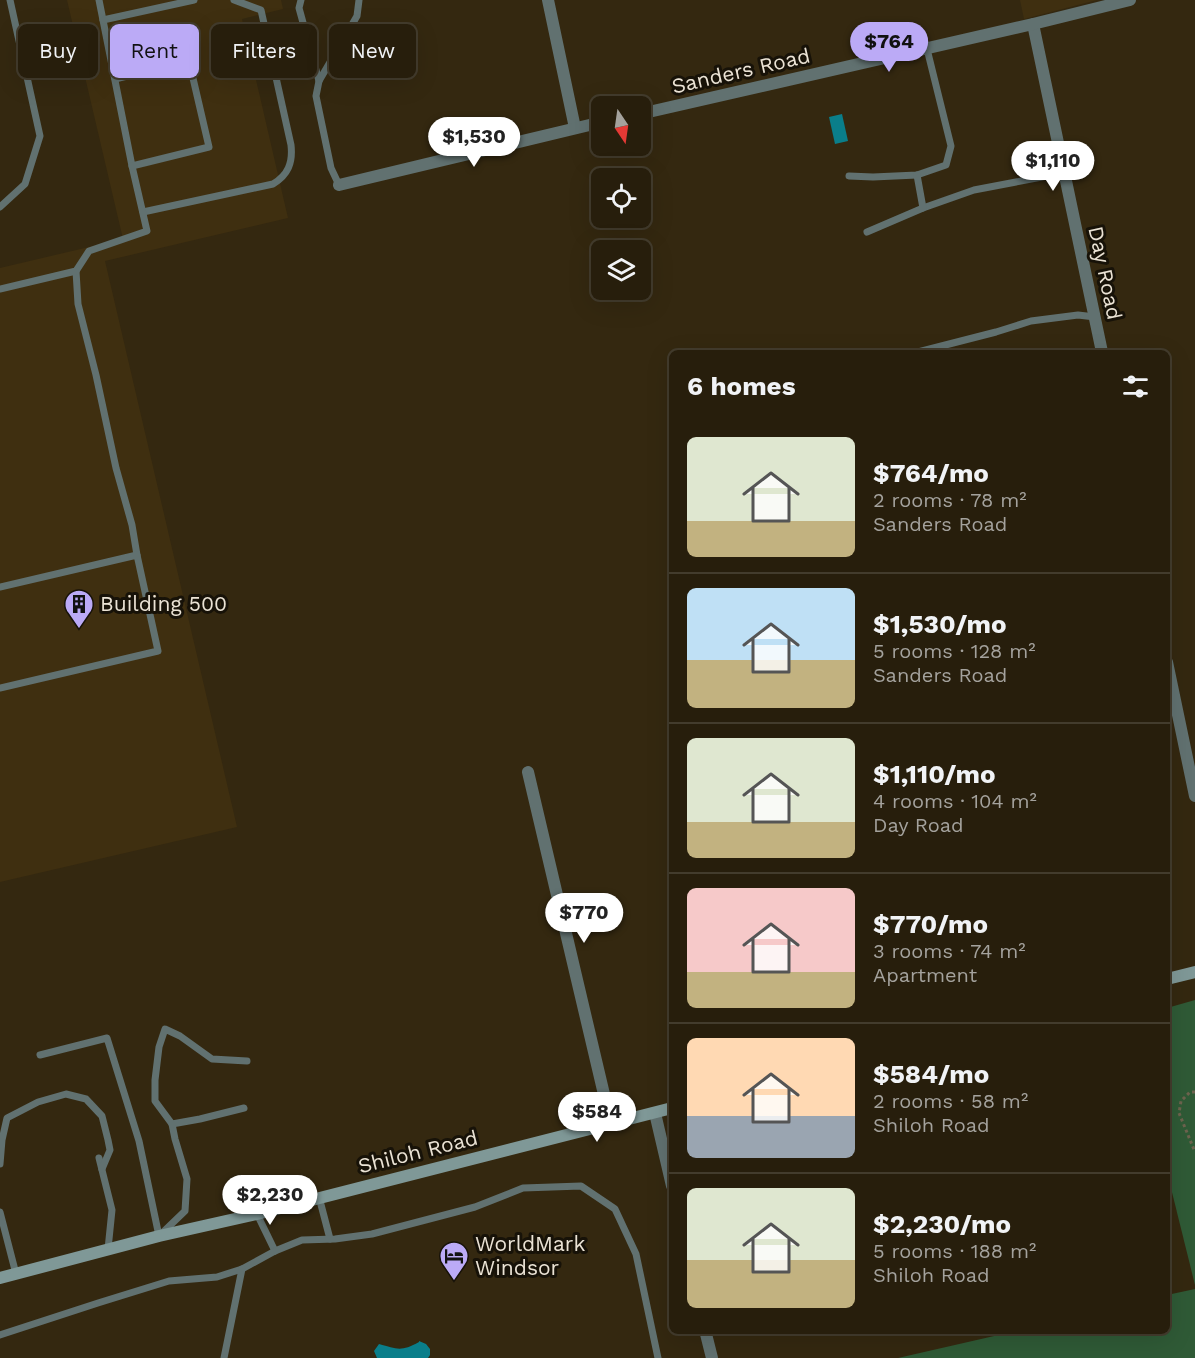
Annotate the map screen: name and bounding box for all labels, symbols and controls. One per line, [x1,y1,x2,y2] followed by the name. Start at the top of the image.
[853,22,925,73] pin: $764
[18,24,98,78] chip: Buy
[110,24,199,78] chip: Rent
[211,24,317,78] chip: Filters
[329,24,416,78] chip: New
[864,29,914,53] text: $764
[669,42,812,99] street label: Sanders Road
[591,96,651,156] north arrow
[591,96,651,300] map controls
[425,117,523,168] pin: $1,530
[442,124,506,148] text: $1,530
[1004,141,1102,192] pin: $1,110
[1025,148,1081,172] text: $1,110
[591,168,651,228] button: locate
[1083,224,1128,322] street label: Day Road
[591,240,651,300] button: layers
[1119,370,1152,403] icon: filters
[687,371,796,401] text: 6 homes
[873,458,989,488] text: $764/mo
[735,461,807,533] icon: home
[873,488,1027,512] text: 2 rooms · 78 m²
[873,512,1007,536] text: Sanders Road
[63,588,95,630] building icon: Building 500
[100,591,227,616] place label: Building 500
[873,609,1006,639] text: $1,530/mo
[735,612,807,684] icon: home
[873,639,1036,663] text: 5 rooms · 128 m²
[873,663,1007,687] text: Sanders Road
[873,759,996,789] text: $1,110/mo
[735,762,807,834] icon: home
[873,789,1037,813] text: 4 rooms · 104 m²
[873,813,964,837] text: Day Road
[548,893,620,944] pin: $770
[559,900,609,924] text: $770
[873,909,988,939] text: $770/mo
[735,912,807,984] icon: home
[873,939,1026,963] text: 3 rooms · 74 m²
[873,963,977,987] text: Apartment
[873,1059,989,1089] text: $584/mo
[735,1062,807,1134] icon: home
[873,1089,1028,1113] text: 2 rooms · 58 m²
[561,1092,633,1143] pin: $584
[572,1099,622,1123] text: $584
[873,1113,990,1137] text: Shiloh Road
[355,1125,480,1178] street label: Shiloh Road
[221,1175,319,1226] pin: $2,230
[236,1182,304,1206] text: $2,230
[873,1209,1011,1239] text: $2,230/mo
[735,1212,807,1284] icon: home
[475,1231,585,1280] place label: WorldMark Windsor
[873,1239,1036,1263] text: 5 rooms · 188 m²
[438,1240,470,1282] hotel icon: WorldMark Windsor
[873,1263,990,1287] text: Shiloh Road

